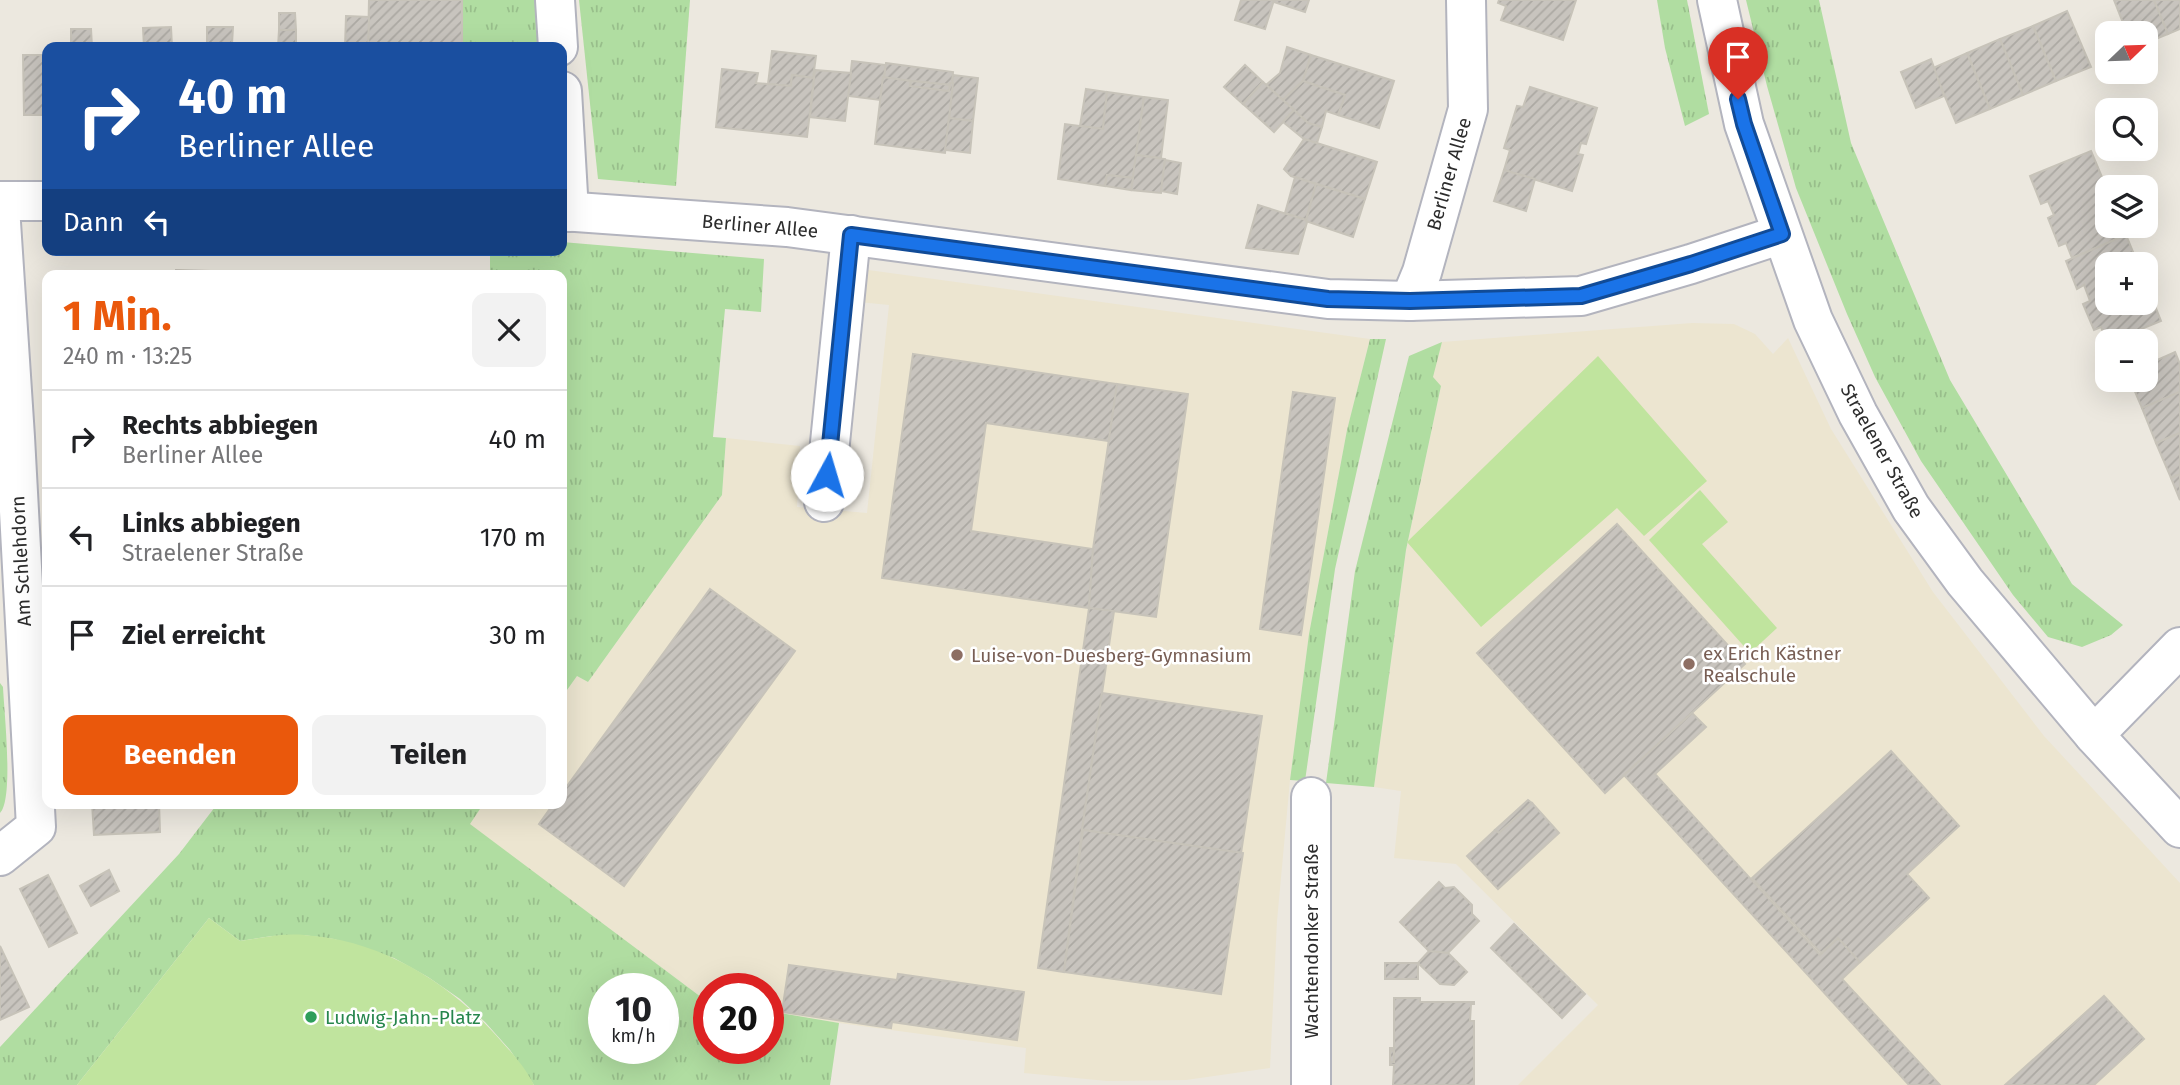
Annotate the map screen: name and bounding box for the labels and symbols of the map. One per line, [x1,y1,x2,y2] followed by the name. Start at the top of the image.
[2095,21,2158,84] north arrow
[1708,27,1768,99] pin
[1422,115,1476,233] street label: Berliner Allee
[701,209,819,243] street label: Berliner Allee
[1836,380,1928,522] street label: Straelener Straße
[790,438,864,512] position arrow
[6,495,36,627] street label: Am Schlehdorn
[1703,642,1842,687] place label: ex Erich Kästner Realschule
[971,644,1251,667] place label: Luise-von-Duesberg-Gymnasium
[949,647,965,663] marker: Luise-von-Duesberg-Gymnasium
[1681,656,1697,672] marker: ex Erich Kästner Realschule
[1300,843,1323,1039] street label: Wachtendonker Straße
[693,973,784,1064] speed limit sign: 20
[325,1006,481,1029] place label: Ludwig-Jahn-Platz
[303,1009,319,1025] marker: Ludwig-Jahn-Platz

